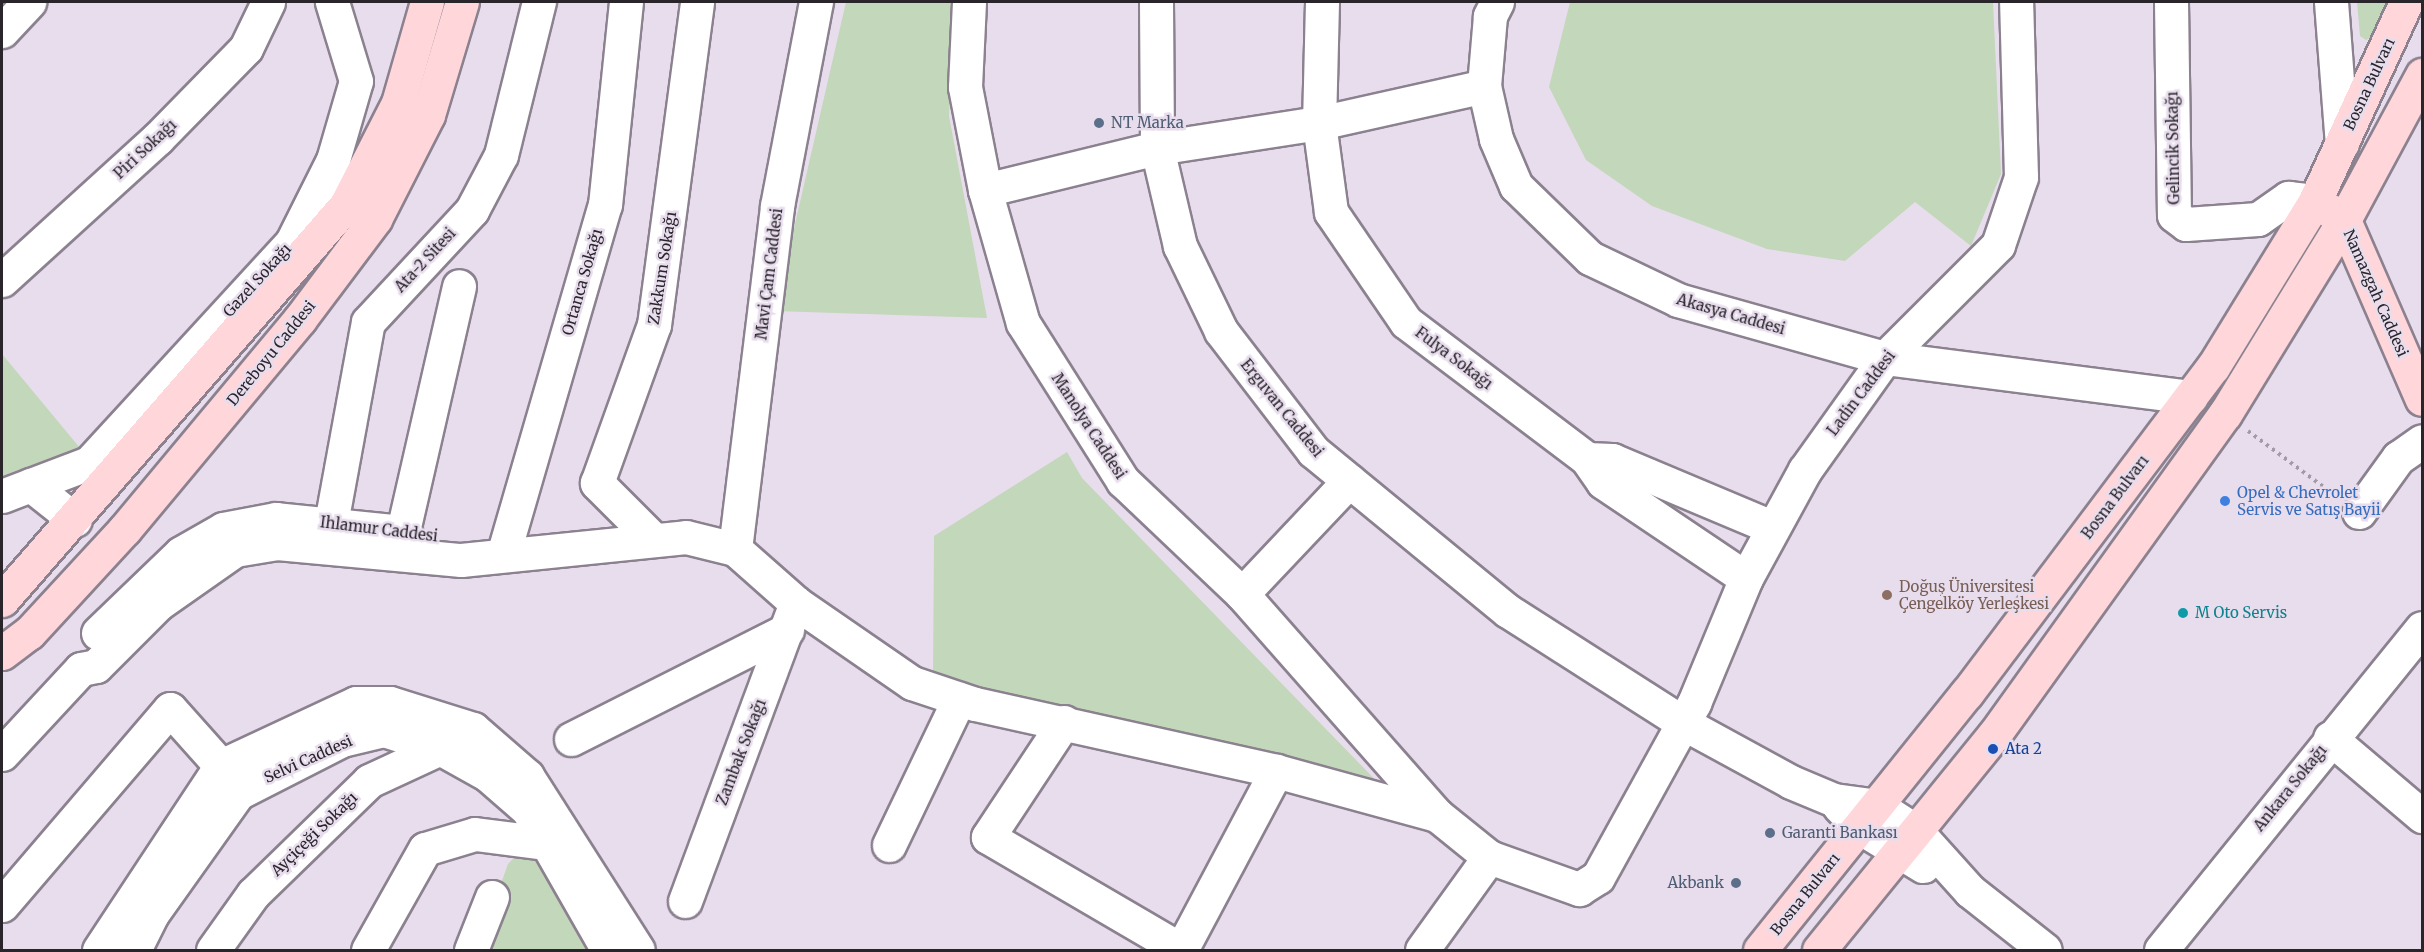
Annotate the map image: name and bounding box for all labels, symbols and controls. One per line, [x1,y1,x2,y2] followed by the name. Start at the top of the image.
[2340,35,2398,133] street label: Bosna Bulvarı
[2163,91,2183,205] street label: Gelincik Sokağı
[1111,114,1184,132] place label: NT Marka
[110,115,180,183] street label: Piri Sokağı
[1092,116,1106,130] marker: NT Marka
[752,207,786,341] street label: Mavi Çam Caddesi
[644,210,680,326] street label: Zakkum Sokağı
[391,224,459,296] street label: Ata-2 Sitesi
[558,227,606,337] street label: Ortanca Sokağı
[2340,227,2412,359] street label: Namazgah Caddesi
[219,240,295,320] street label: Gazel Sokağı
[1675,290,1787,338] street label: Akasya Caddesi
[223,297,319,409] street label: Dereboyu Caddesi
[1412,323,1496,393] street label: Fulya Sokağı
[1823,347,1899,439] street label: Ladin Caddesi
[1237,355,1327,461] street label: Erguvan Caddesi
[1048,370,1130,482] street label: Manolya Caddesi
[2078,452,2152,542] street label: Bosna Bulvarı
[2237,483,2381,518] place label: Opel & Chevrolet Servis ve Satış Bayii
[2218,494,2232,508] marker: Opel & Chevrolet Servis ve Satış Bayii
[319,513,439,545] street label: Ihlamur Caddesi
[1899,577,2049,612] place label: Doğuş Üniversitesi Çengelköy Yerleşkesi
[1880,588,1894,602] marker: Doğuş Üniversitesi Çengelköy Yerleşkesi
[2195,604,2287,622] place label: M Oto Servis
[2176,606,2190,620] marker: M Oto Servis
[712,696,770,808] street label: Zambak Sokağı
[261,732,355,786] street label: Selvi Caddesi
[2005,740,2042,758] place label: Ata 2
[2250,741,2330,835] street label: Ankara Sokağı
[1986,742,2000,756] marker: Ata 2
[267,788,361,880] street label: Ayçiçeği Sokağı
[1782,824,1898,842] place label: Garanti Bankası
[1763,826,1777,840] marker: Garanti Bankası
[1767,849,1843,939] street label: Bosna Bulvarı
[1667,874,1724,892] place label: Akbank
[1729,876,1743,890] marker: Akbank

